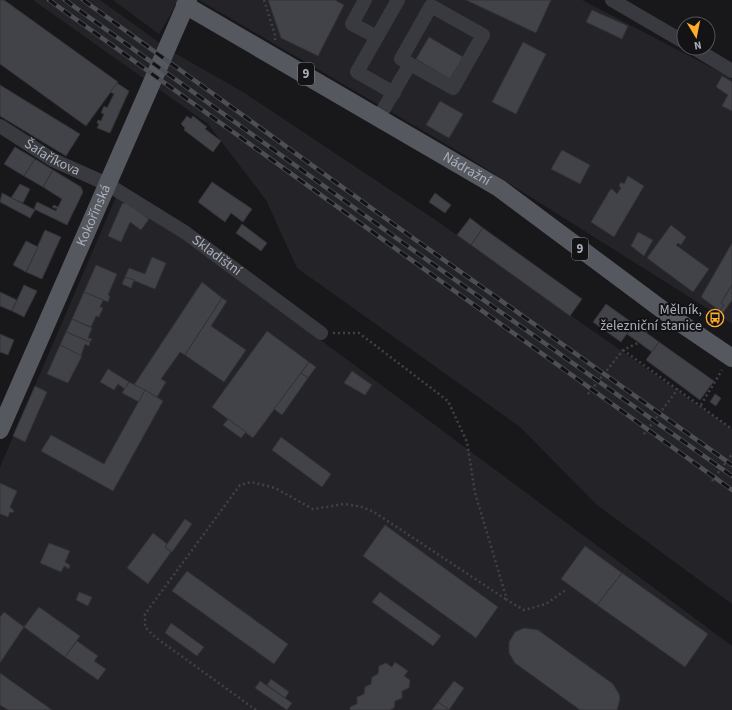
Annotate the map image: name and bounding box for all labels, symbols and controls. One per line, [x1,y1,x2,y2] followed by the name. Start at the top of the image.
[676,16,716,56] north arrow
[693,37,703,53] text: N
[298,63,314,85] road number: 9
[20,134,83,181] street label: Šafaříkova
[439,147,495,191] street label: Nádražní
[71,182,116,250] street label: Kokořínská
[187,230,246,281] street label: Skladištní
[572,238,588,260] road number: 9
[600,300,702,336] place label: Mělník, železniční stanice
[705,308,725,328] bus stop icon: Mělník, železniční stanice

